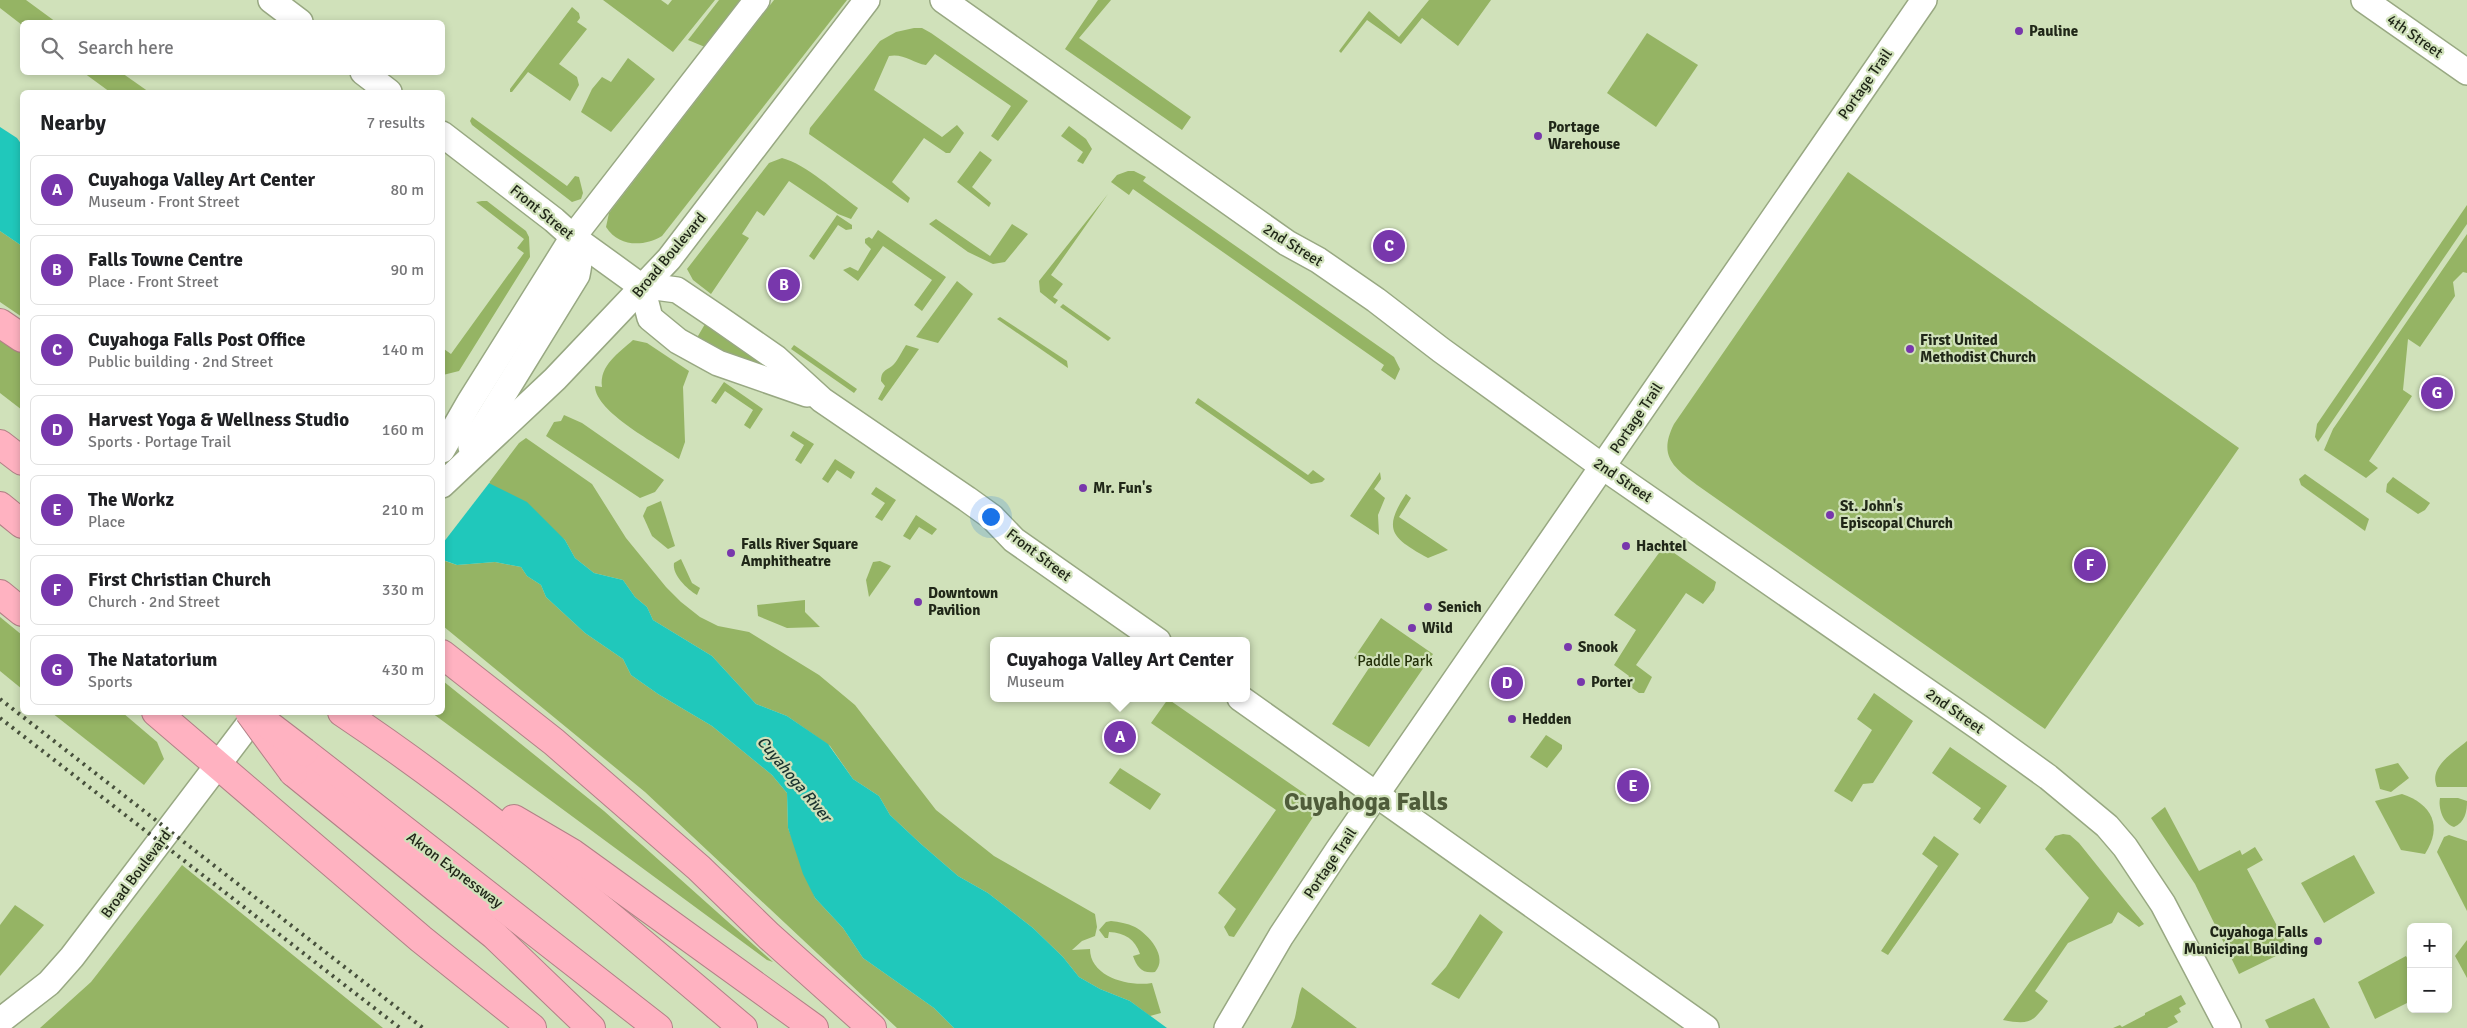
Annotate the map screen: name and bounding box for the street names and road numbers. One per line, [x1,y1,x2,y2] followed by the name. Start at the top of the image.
[2384,10,2446,62] street label: 4th Street
[1834,45,1896,123] street label: Portage Trail
[507,181,577,243] street label: Front Street
[628,209,710,301] street label: Broad Boulevard
[1260,220,1326,270] street label: 2nd Street
[1606,379,1666,457] street label: Portage Trail
[1590,454,1656,506] street label: 2nd Street
[1003,525,1075,585] street label: Front Street
[1923,685,1987,737] street label: 2nd Street
[1300,824,1360,902] street label: Portage Trail
[97,827,175,921] street label: Broad Boulevard
[403,828,507,912] street label: Akron Expressway

